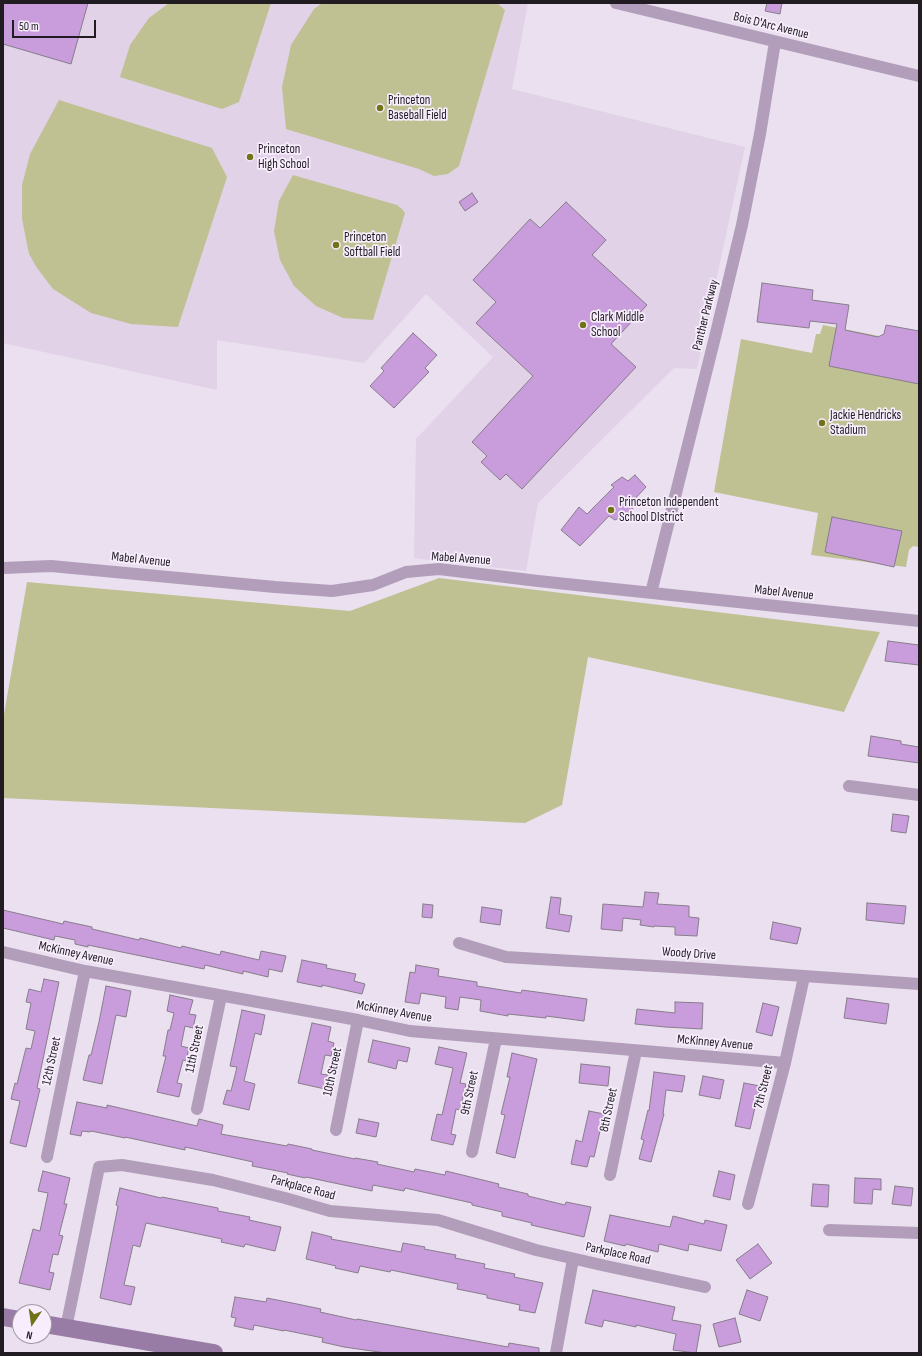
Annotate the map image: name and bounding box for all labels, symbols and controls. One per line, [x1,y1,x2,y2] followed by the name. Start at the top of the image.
[732,9,810,43] street label: Bois D'Arc Avenue
[14,12,98,38] scale bar
[19,19,39,34] text: 50 m
[388,93,447,124] place label: Princeton Baseball Field
[375,103,385,113] marker: Princeton Baseball Field
[258,142,309,173] place label: Princeton High School
[245,152,255,162] marker: Princeton High School
[344,230,401,261] place label: Princeton Softball Field
[331,240,341,250] marker: Princeton Softball Field
[690,278,722,352] street label: Panther Parkway
[591,310,644,341] place label: Clark Middle School
[578,320,588,330] marker: Clark Middle School
[830,408,901,439] place label: Jackie Hendricks Stadium
[817,418,827,428] marker: Jackie Hendricks Stadium
[619,495,719,526] place label: Princeton Independent School DIstrict
[606,505,616,515] marker: Princeton Independent School DIstrict
[111,549,171,571] street label: Mabel Avenue
[431,549,491,569] street label: Mabel Avenue
[754,582,814,604] street label: Mabel Avenue
[37,938,115,970] street label: McKinney Avenue
[661,944,717,964] street label: Woody Drive
[355,998,433,1026] street label: McKinney Avenue
[182,1024,208,1074] street label: 11th Street
[676,1032,754,1054] street label: McKinney Avenue
[39,1035,65,1087] street label: 12th Street
[320,1046,346,1098] street label: 10th Street
[751,1064,777,1110] street label: 7th Street
[458,1069,482,1117] street label: 9th Street
[597,1087,621,1133] street label: 8th Street
[269,1172,337,1204] street label: Parkplace Road
[584,1240,652,1268] street label: Parkplace Road
[12,1304,52,1344] north arrow
[25,1328,34,1342] text: N

